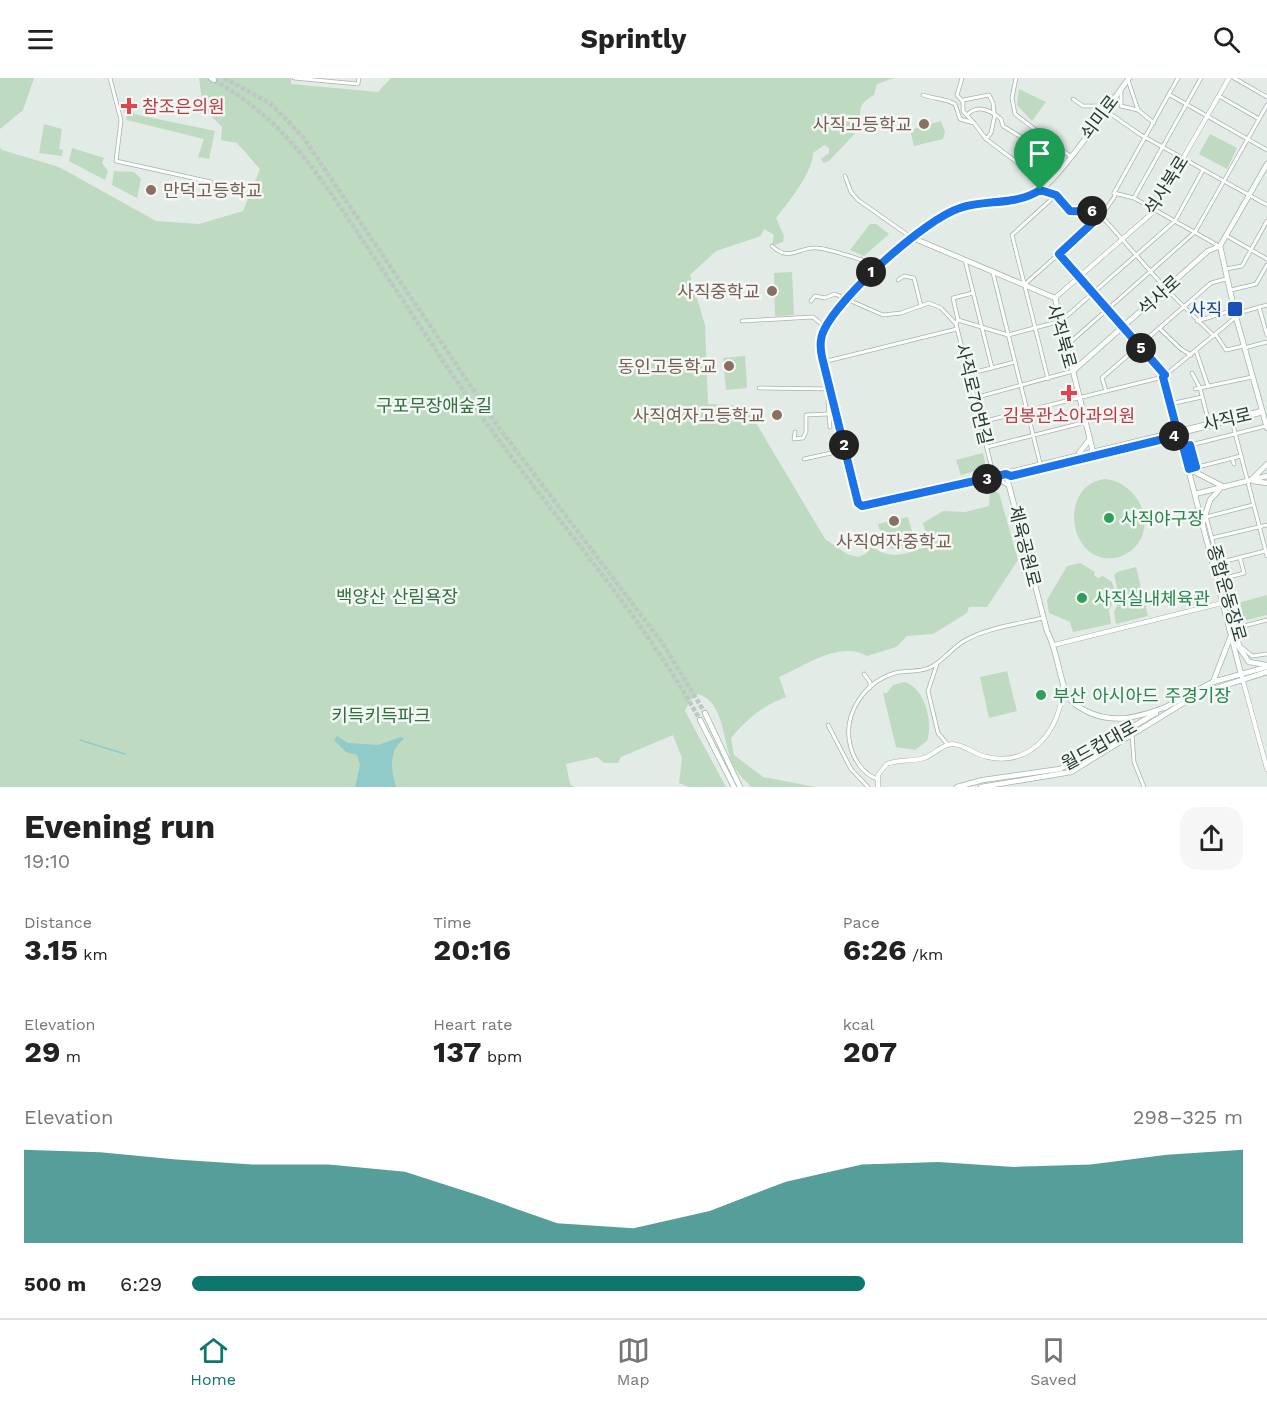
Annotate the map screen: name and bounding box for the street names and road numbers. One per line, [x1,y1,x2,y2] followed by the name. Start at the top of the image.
[1076,91,1122,143] street label: 쇠미로
[1140,151,1192,219] street label: 석사북로
[1134,271,1184,319] street label: 석사로
[1043,301,1081,371] street label: 사직북로
[951,341,997,447] street label: 사직로70번길
[1200,403,1254,435] street label: 사직로
[1005,503,1045,589] street label: 체육공원로
[1203,542,1251,644] street label: 종합운동장로
[1058,716,1140,774] street label: 월드컵대로

